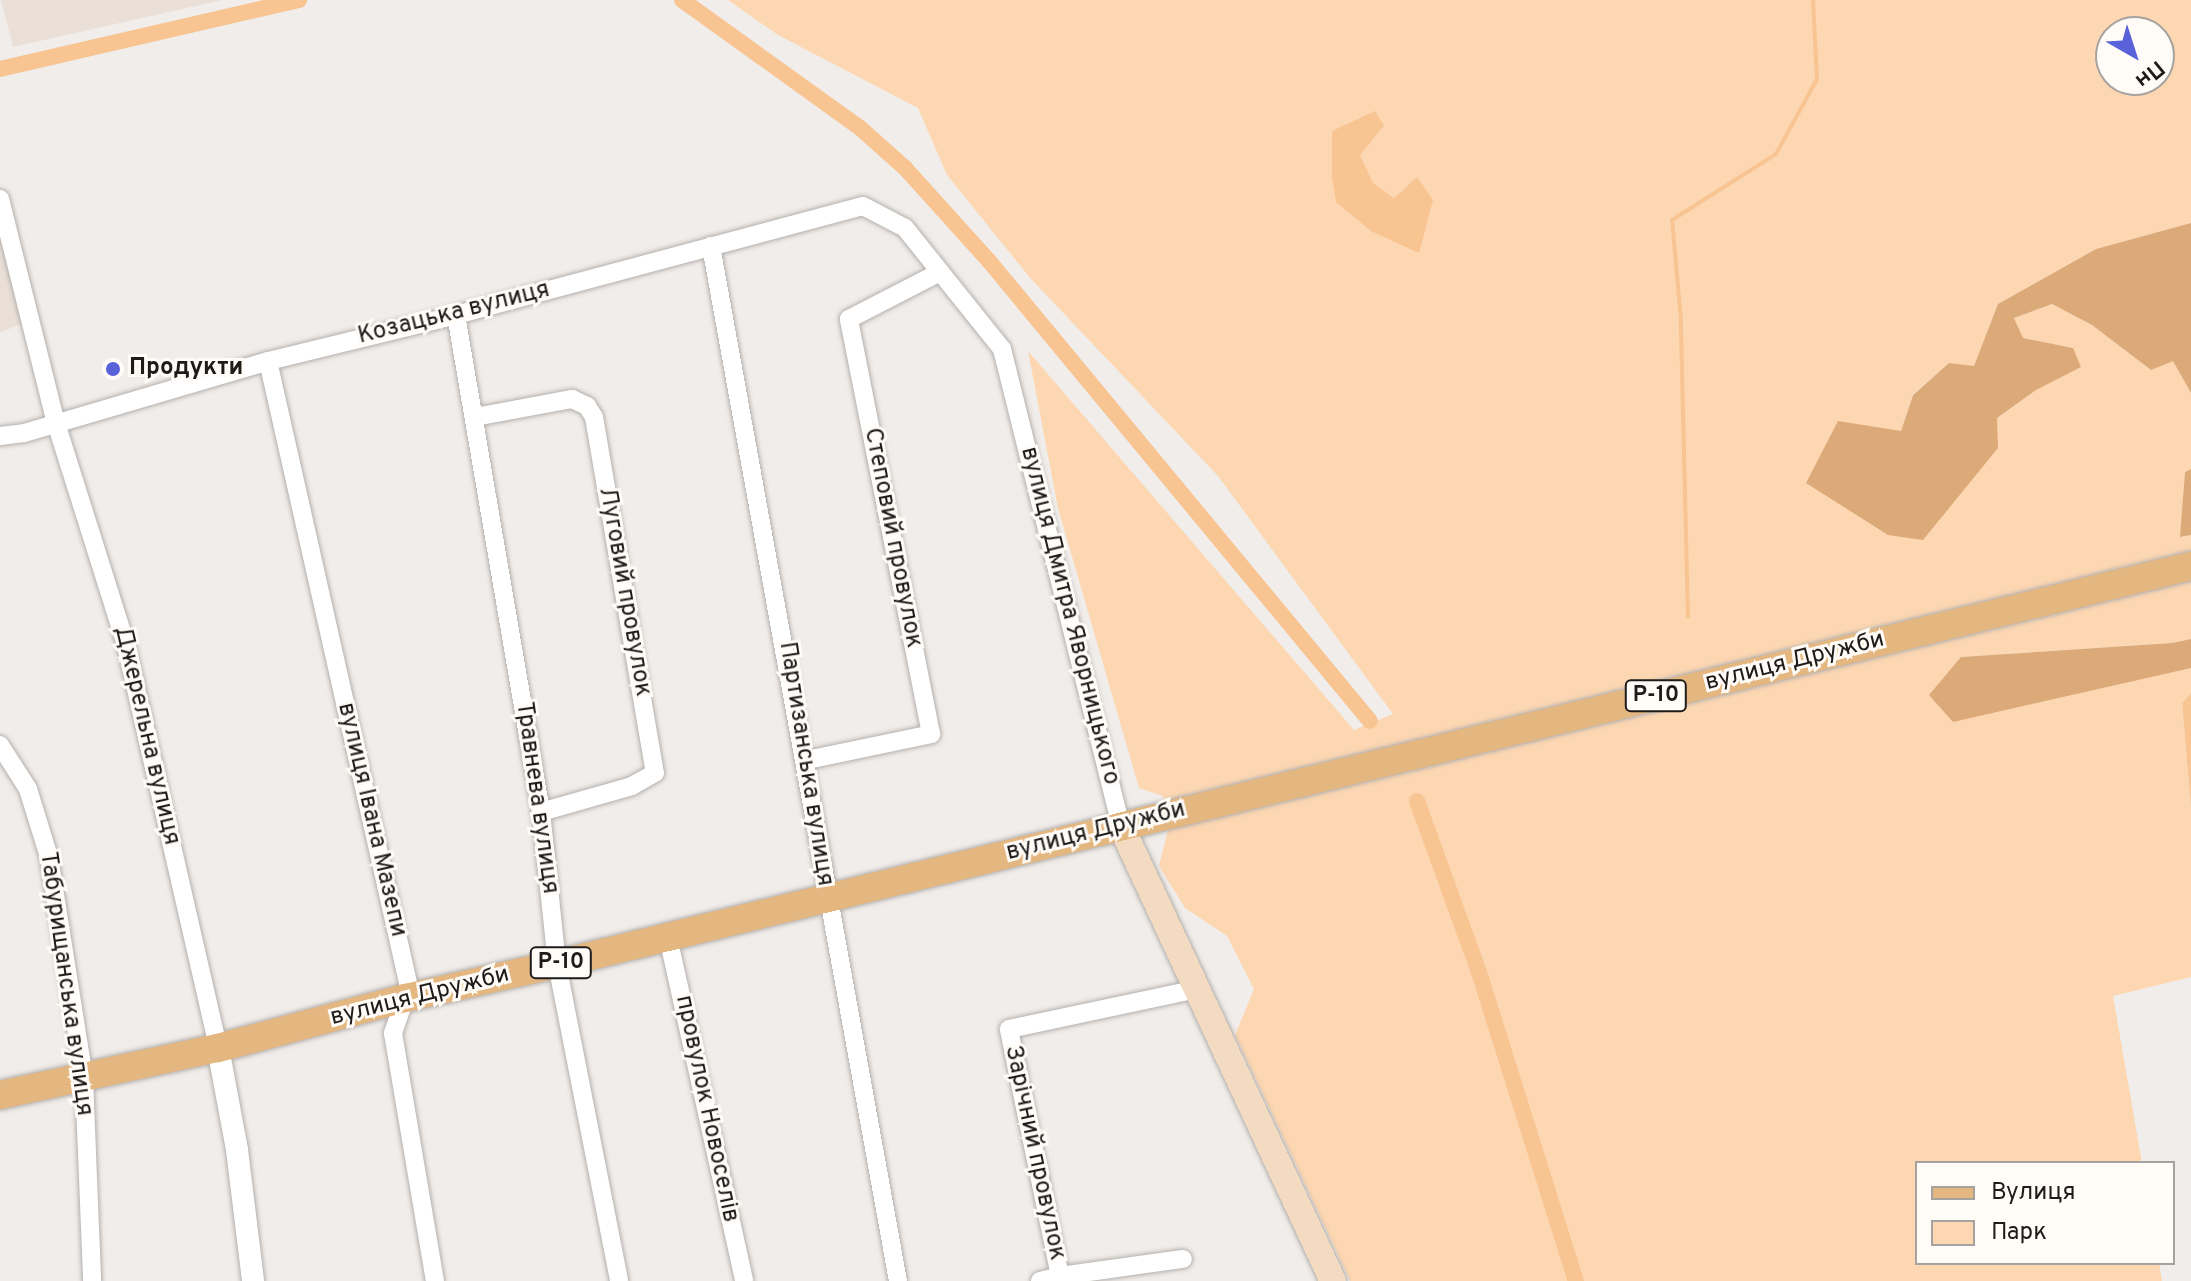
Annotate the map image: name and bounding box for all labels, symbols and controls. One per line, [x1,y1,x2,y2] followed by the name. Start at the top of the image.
[2095,16,2175,96] north arrow
[2129,54,2169,93] text: Пн
[355,276,553,352] street label: Козацька вулиця
[129,355,243,383] place label: Продукти
[104,360,122,378] marker: Продукти
[857,426,927,650] street label: Степовий провулок
[1013,444,1125,788] street label: вулиця Дмитра Яворницького
[591,485,657,699] street label: Луговий провулок
[107,624,185,848] street label: Джерельна вулиця
[1703,626,1887,698] street label: вулиця Дружби
[771,640,839,888] street label: Партизанська вулиця
[1624,678,1688,714] road number: Р-10
[330,700,412,940] street label: вулиця Івана Мазепи
[508,700,564,896] street label: Травнева вулиця
[1004,796,1188,868] street label: вулиця Дружби
[32,850,98,1118] street label: Табурищанська вулиця
[529,945,593,981] road number: Р-10
[328,961,512,1033] street label: вулиця Дружби
[668,993,744,1225] street label: провулок Новоселів
[997,1043,1071,1263] street label: Зарічний провулок
[1915,1161,2175,1265] legend
[1991,1178,2075,1208] text: Вулиця
[1991,1218,2047,1248] text: Парк

